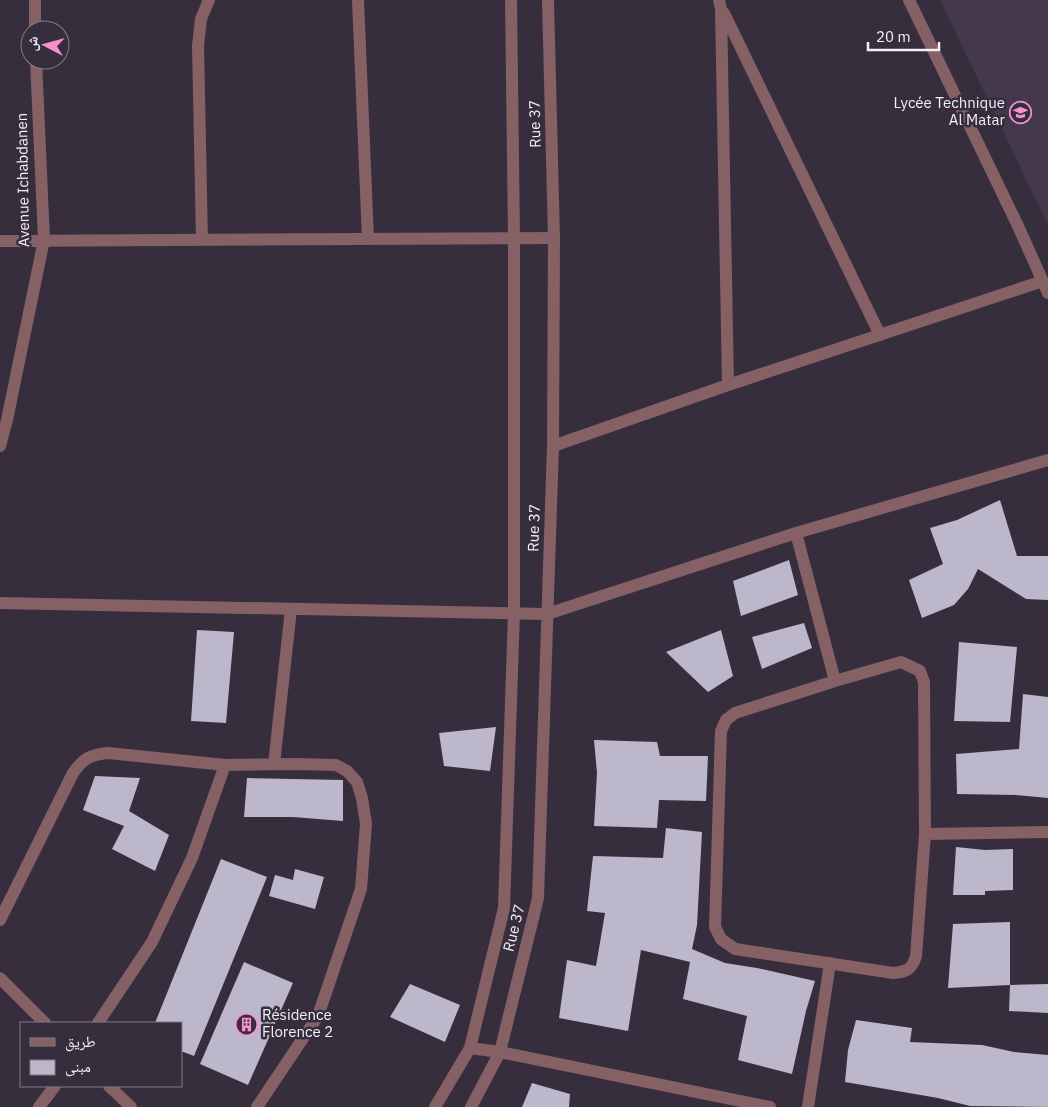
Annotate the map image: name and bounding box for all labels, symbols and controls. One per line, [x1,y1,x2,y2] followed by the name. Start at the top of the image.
[20,20,70,70] north arrow
[868,20,939,52] scale bar
[876,27,911,46] text: 20 m
[22,35,42,52] text: ش
[894,93,1005,129] place label: Lycée Technique Al Matar
[525,100,544,148] street label: Rue 37
[1009,100,1033,124] school or university icon: Lycée Technique Al Matar
[12,113,33,247] street label: Avenue Ichabdanen
[523,504,544,552] street label: Rue 37
[499,902,529,953] street label: Rue 37
[262,1005,333,1041] place label: Résidence Florence 2
[234,1012,258,1036] building icon: Résidence Florence 2
[20,1022,182,1087] legend
[65,1032,96,1052] text: طريق
[65,1057,91,1077] text: مبنى

